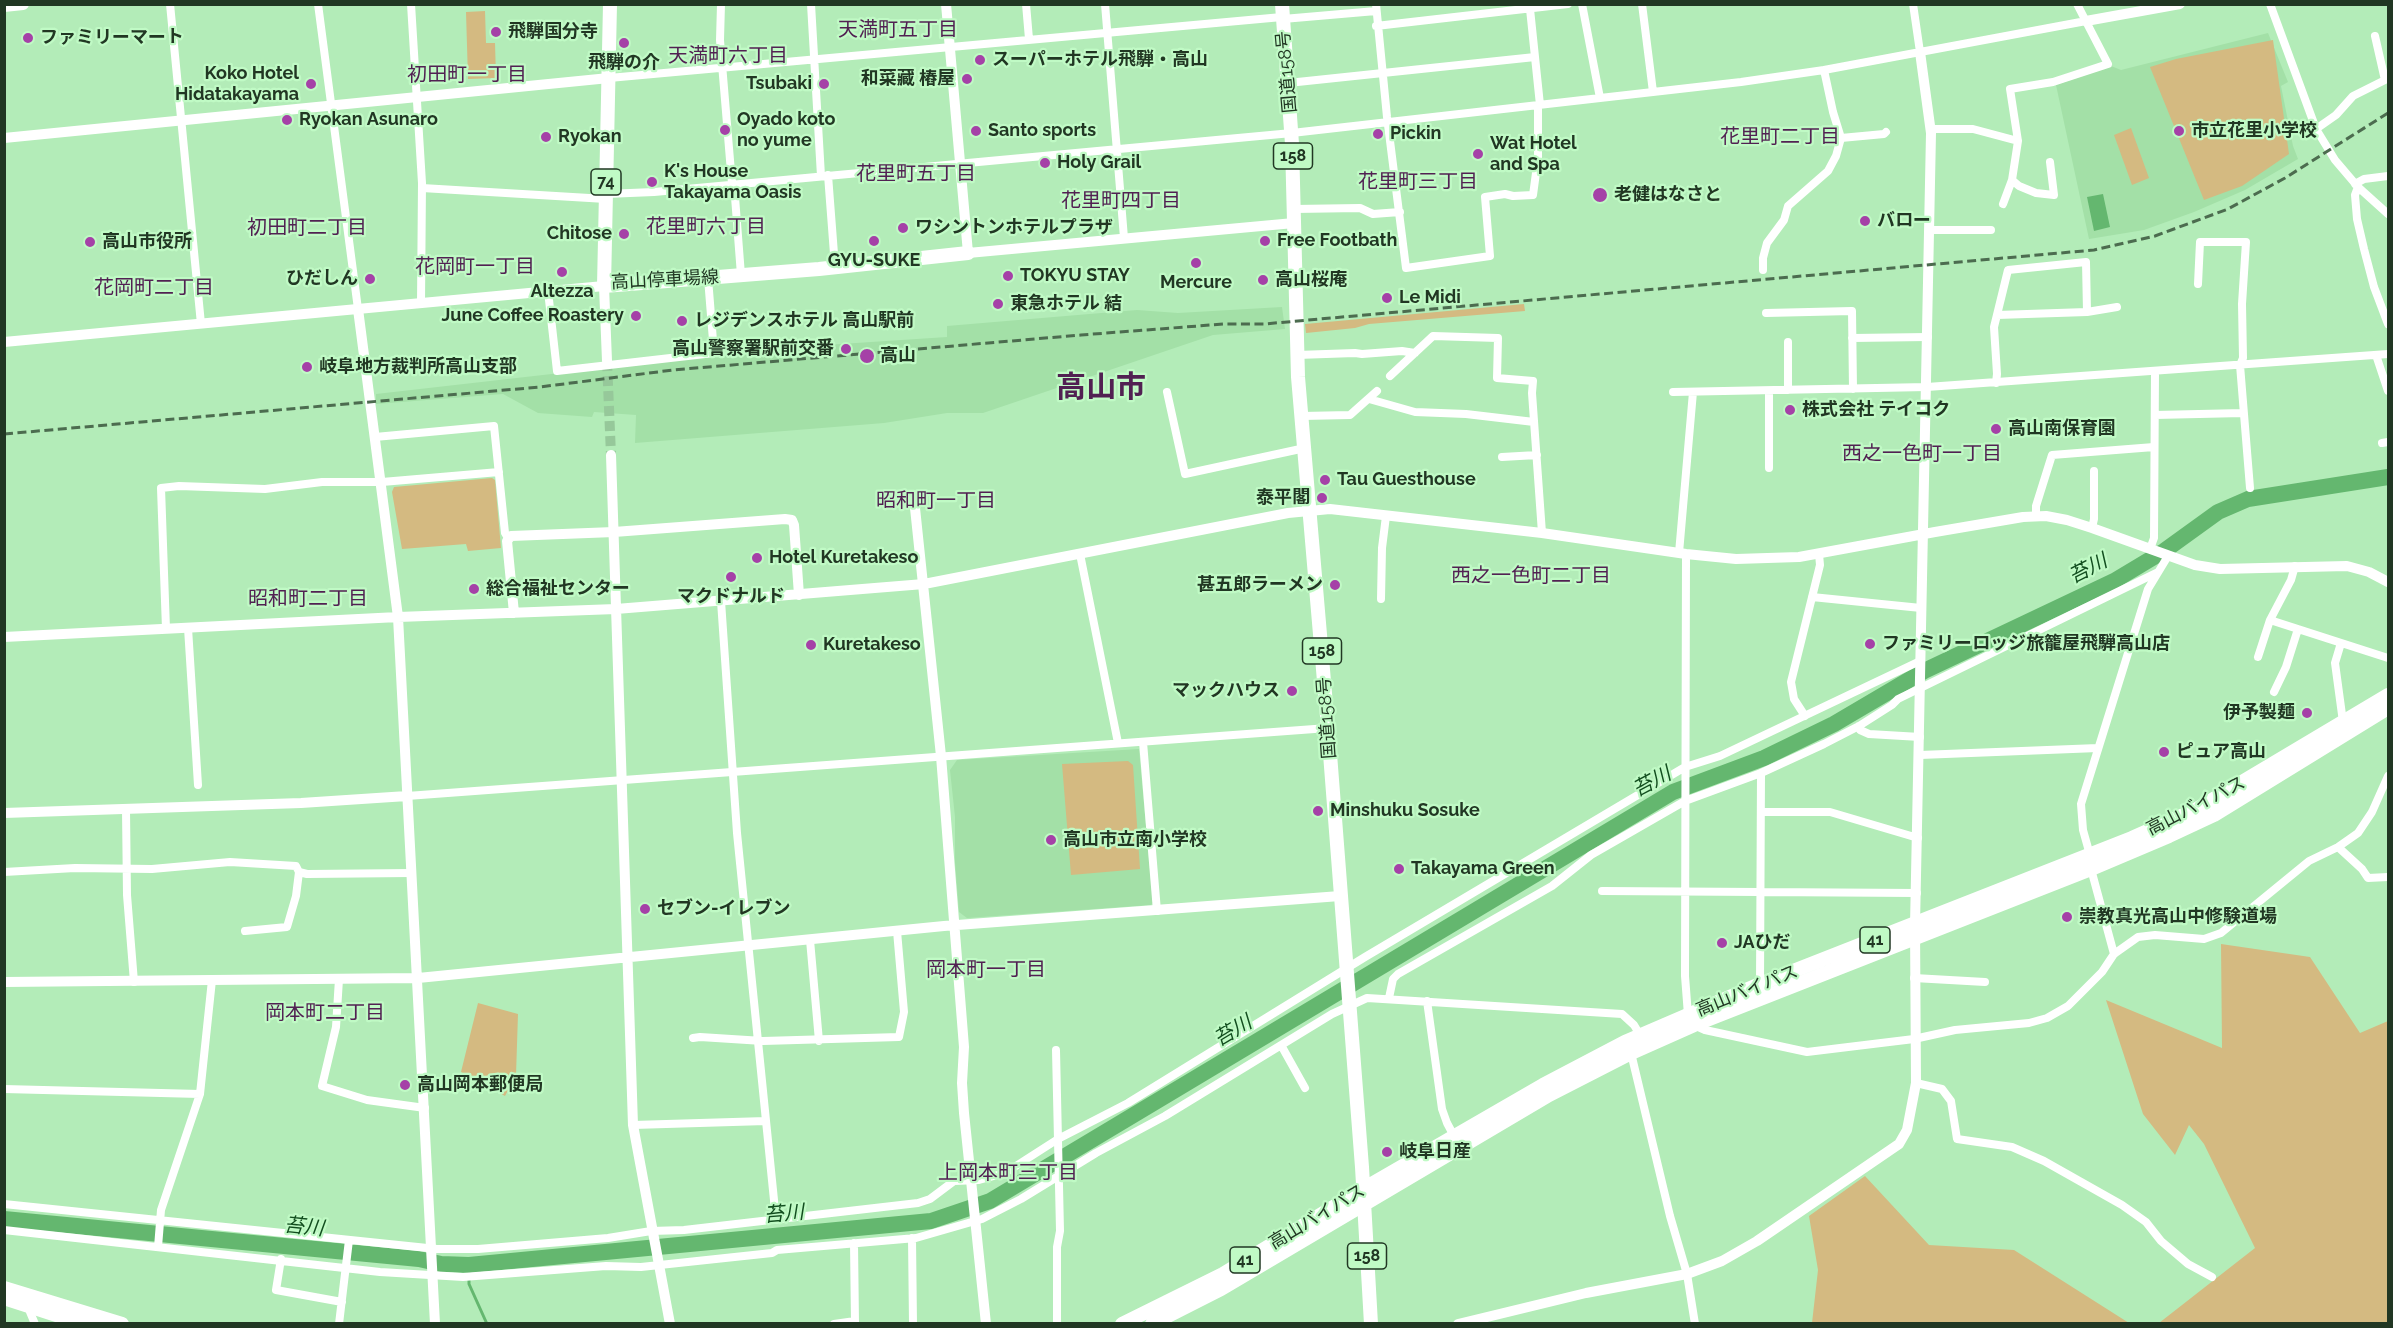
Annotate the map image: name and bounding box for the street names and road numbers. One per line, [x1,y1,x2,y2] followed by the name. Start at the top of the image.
[1273,30,1301,114] street label: 国道158号
[1274,143,1312,169] road number: 158
[591,169,621,195] road number: 74
[611,266,719,294] street label: 高山停車場線
[1302,638,1342,664] road number: 158
[1313,676,1341,760] street label: 国道158号
[2143,772,2249,840] street label: 高山バイパス
[1860,927,1890,953] road number: 41
[1693,961,1801,1021] street label: 高山バイパス
[1265,1180,1369,1254] street label: 高山バイパス
[1348,1243,1386,1269] road number: 158
[1230,1247,1260,1273] road number: 41

